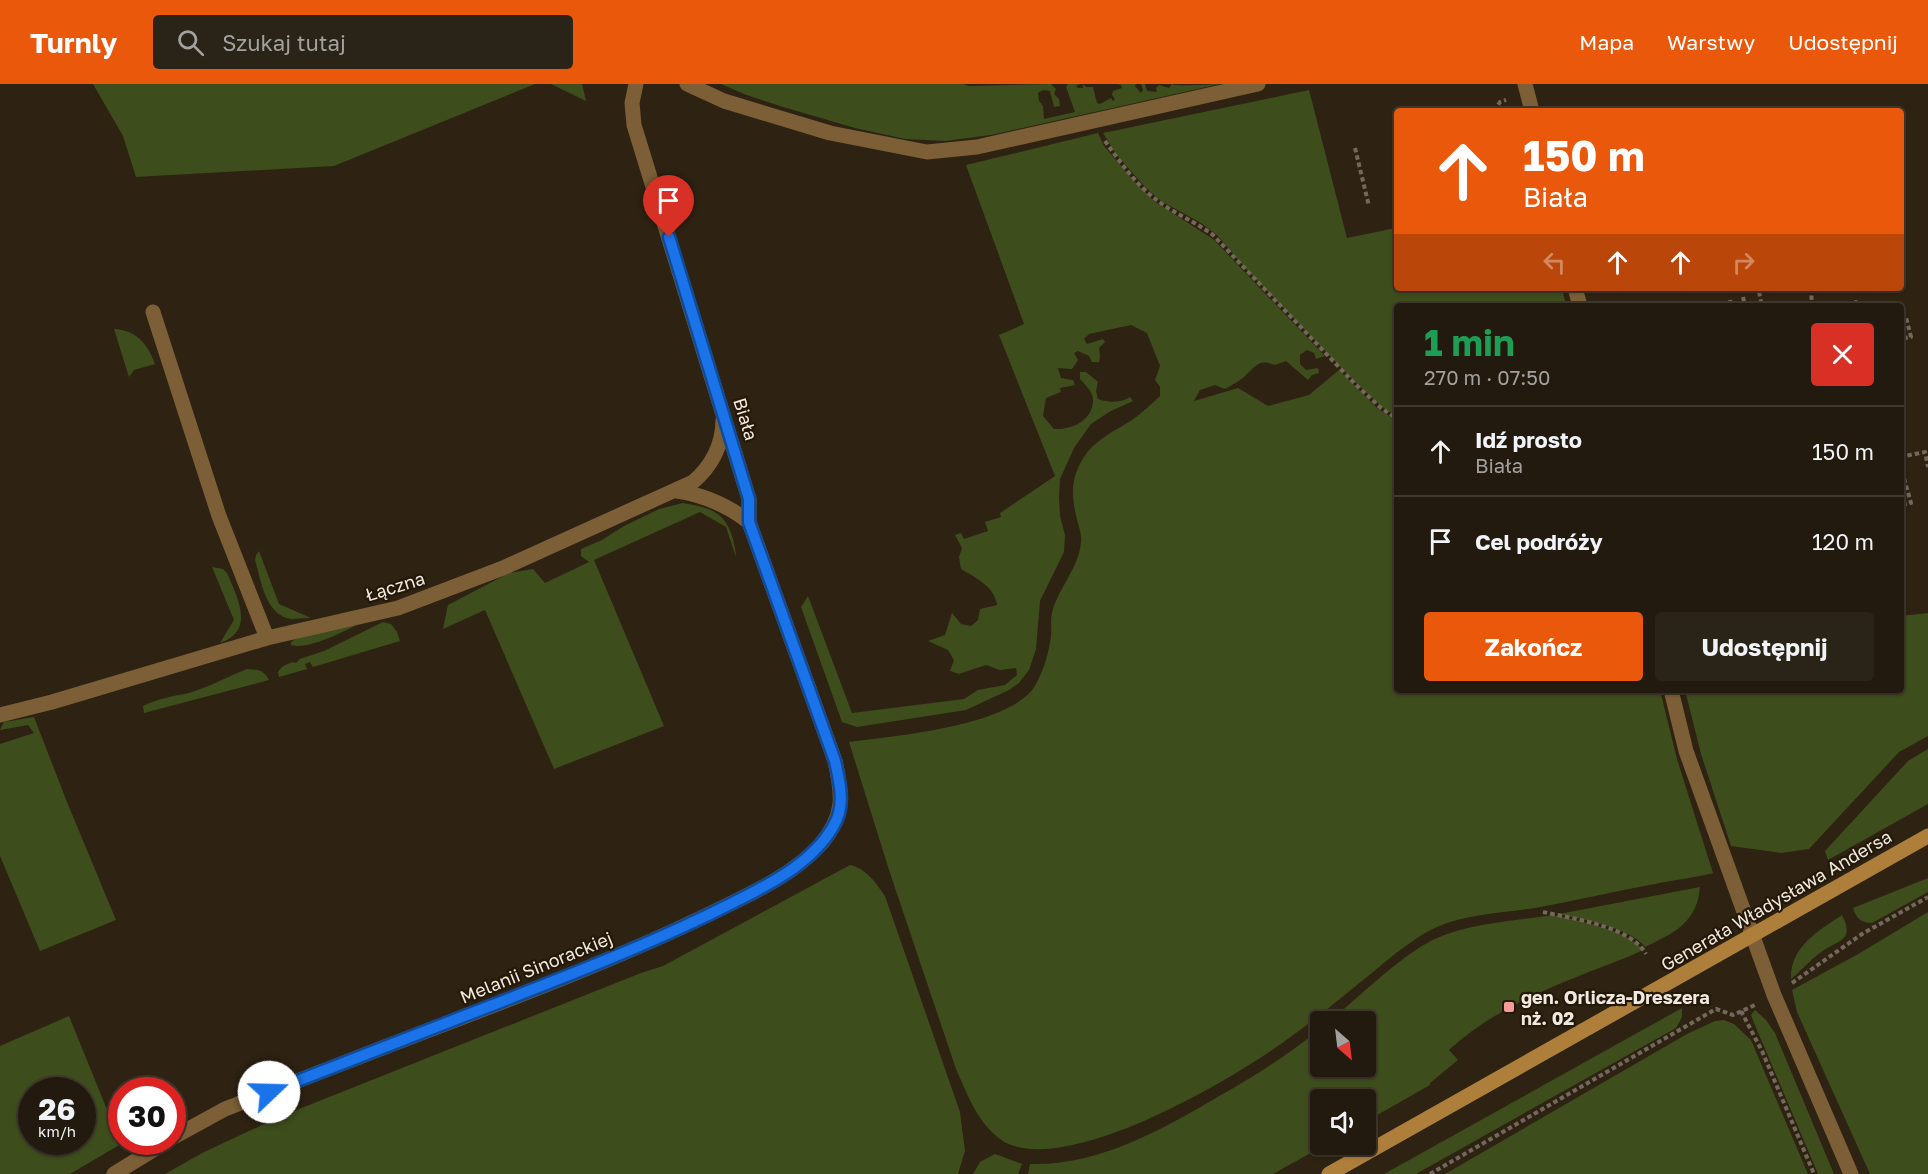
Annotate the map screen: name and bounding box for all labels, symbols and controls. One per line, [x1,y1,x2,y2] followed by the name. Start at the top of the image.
[153,15,573,69] search box
[30,26,117,59] text: Turnly
[174,26,207,59] icon: search
[222,29,346,56] text: Szukaj tutaj
[1579,29,1634,55] text: Mapa
[1667,29,1755,55] text: Warstwy
[1788,29,1898,55] text: Udostępnij
[1523,130,1645,180] text: 150 m
[1424,132,1502,210] icon: ahead
[643,175,694,237] pin
[1523,181,1588,213] text: Biała
[652,184,685,217] icon: arrive
[1538,246,1571,279] icon: left
[1601,246,1634,279] icon: ahead
[1664,246,1697,279] icon: ahead
[1727,246,1760,279] icon: right
[1424,321,1515,364] text: 1 min
[1811,323,1874,386] button: close
[1424,365,1550,389] text: 270 m · 07:50
[729,395,763,443] street label: Biała
[1475,426,1582,453] text: Idź prosto
[1424,435,1457,468] icon: ahead
[1812,438,1874,465] text: 150 m
[1475,453,1523,477] text: Biała
[1424,525,1457,558] icon: arrive
[1475,528,1603,555] text: Cel podróży
[1812,528,1874,555] text: 120 m
[363,567,427,605] street label: Łączna
[1424,612,1643,681] button: Zakończ
[1655,612,1874,681] button: Udostępnij
[1657,825,1895,975] street label: Generała Władysława Andersa
[457,926,615,1008] street label: Melanii Sinorackiej
[1521,986,1710,1029] place label: gen. Orlicza-Dreszera nż. 02
[1502,1000,1516,1014] marker: gen. Orlicza-Dreszera nż. 02
[1310,1011,1376,1077] north arrow
[1310,1011,1376,1155] map controls
[237,1060,301,1124] position arrow
[108,1077,186,1155] speed limit sign: 30
[1310,1089,1376,1155] button: sound
[38,1091,76,1127] text: 26
[38,1122,76,1140] text: km/h

